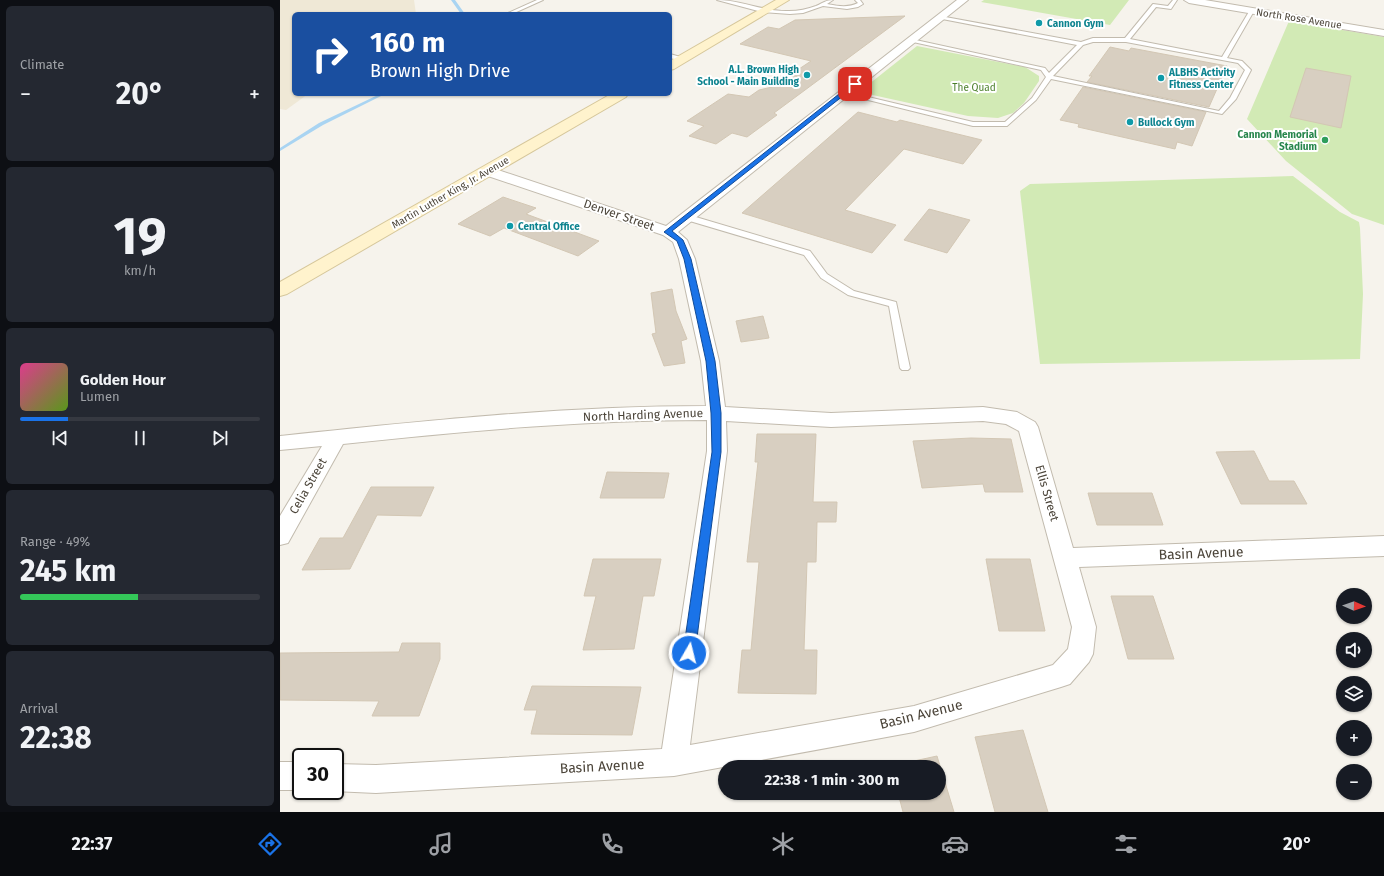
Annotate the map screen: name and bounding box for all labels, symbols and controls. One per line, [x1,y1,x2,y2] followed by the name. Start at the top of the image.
[1255,6,1342,32] street label: North Rose Avenue
[1034,18,1044,28] marker: Cannon Gym
[1047,18,1104,30] place label: Cannon Gym
[370,26,445,59] text: 160 m
[304,28,356,80] icon: right
[20,57,64,72] text: Climate
[370,60,510,82] text: Brown High Drive
[697,64,799,88] place label: A.L. Brown High School - Main Building
[838,67,872,101] pin
[1168,67,1236,91] place label: ALBHS Activity Fitness Center
[802,70,812,80] marker: A.L. Brown High School - Main Building
[844,73,866,95] icon: arrive
[1156,73,1166,83] marker: ALBHS Activity Fitness Center
[116,76,164,112] text: 20°
[20,81,31,108] text: −
[249,81,260,108] text: +
[952,82,996,94] park label: The Quad
[1125,117,1135,127] marker: Bullock Gym
[1138,117,1194,129] place label: Bullock Gym
[1238,129,1317,153] place label: Cannon Memorial Stadium
[1320,135,1330,145] marker: Cannon Memorial Stadium
[390,154,511,231] street label: Martin Luther King, Jr. Avenue
[582,196,657,234] street label: Denver Street
[113,205,167,268] text: 19
[505,221,515,231] marker: Central Office
[518,221,580,233] place label: Central Office
[124,263,156,278] text: km/h
[80,371,166,389] text: Golden Hour
[80,389,120,404] text: Lumen
[583,406,703,424] street label: North Harding Avenue
[49,427,71,449] icon: previous
[129,427,151,449] icon: pause
[209,427,231,449] icon: next
[286,455,330,516] street label: Celia Street
[1032,463,1062,523] street label: Ellis Street
[20,534,90,549] text: Range · 49%
[1158,544,1244,563] street label: Basin Avenue
[20,553,116,589] text: 245 km
[1336,588,1372,624] north arrow
[1336,588,1372,800] map controls
[668,632,710,674] position arrow
[1336,632,1372,668] button: sound
[1336,676,1372,712] button: layers
[878,696,964,733] street label: Basin Avenue
[20,701,58,716] text: Arrival
[20,720,92,756] text: 22:38
[1336,720,1372,756] button: +
[292,748,344,800] speed limit sign: 30
[559,756,645,777] street label: Basin Avenue
[1336,764,1372,800] button: −
[765,771,899,789] text: 22:38 · 1 min · 300 m
[256,830,284,858] icon: directions
[427,830,455,858] icon: music
[598,830,626,858] icon: phone
[769,830,797,858] icon: climate
[941,830,969,858] icon: car
[1112,830,1140,858] icon: filters
[72,833,113,855] text: 22:37
[1283,833,1312,855] text: 20°

